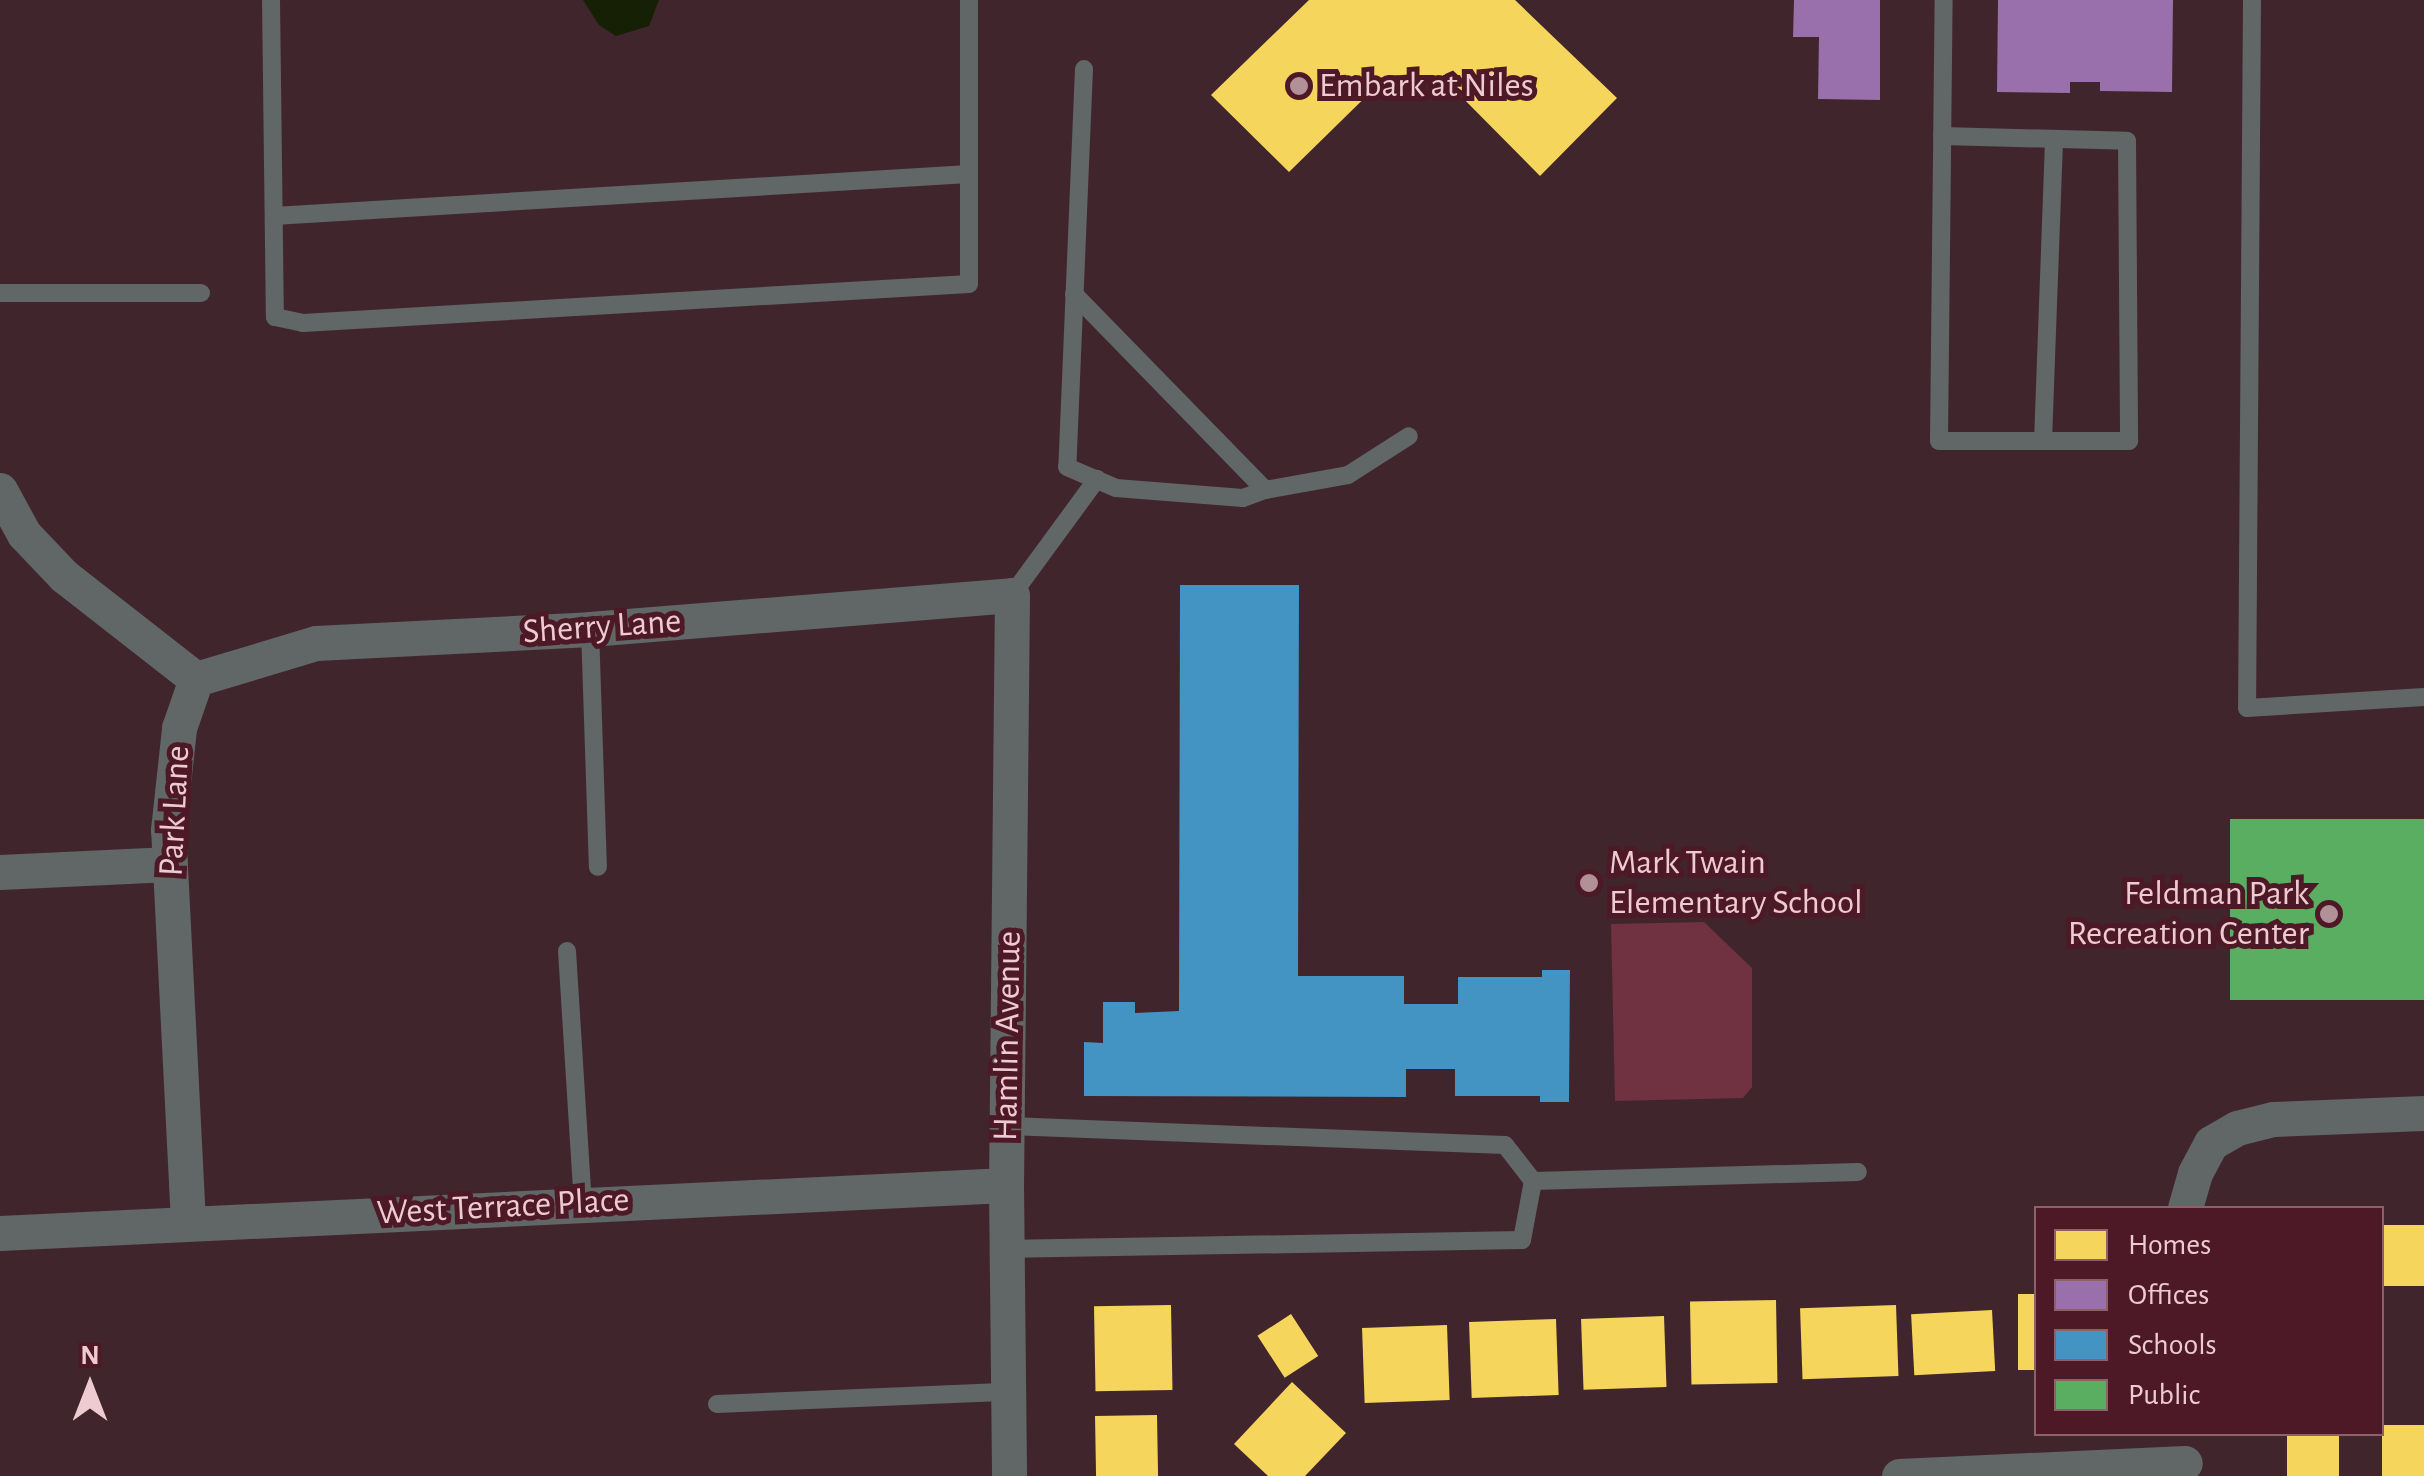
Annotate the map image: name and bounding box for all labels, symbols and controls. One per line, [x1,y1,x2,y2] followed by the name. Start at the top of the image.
[1319,65,1534,107] place label: Embark at Niles
[1288,75,1310,97] marker: Embark at Niles
[521,601,683,653] street label: Sherry Lane
[151,745,199,877] street label: Park Lane
[1609,842,1863,924] place label: Mark Twain Elementary School
[1578,872,1600,894] marker: Mark Twain Elementary School
[2068,873,2309,955] place label: Feldman Park Recreation Center
[2318,903,2340,925] marker: Feldman Park Recreation Center
[985,931,1031,1141] street label: Hamlin Avenue
[376,1179,630,1235] street label: West Terrace Place
[2034,1206,2384,1436] legend
[2128,1230,2211,1260] text: Homes
[2128,1280,2209,1310] text: Offices
[2128,1330,2217,1360] text: Schools
[40,1336,140,1436] north arrow
[80,1342,100,1370] text: N
[2128,1380,2200,1410] text: Public

